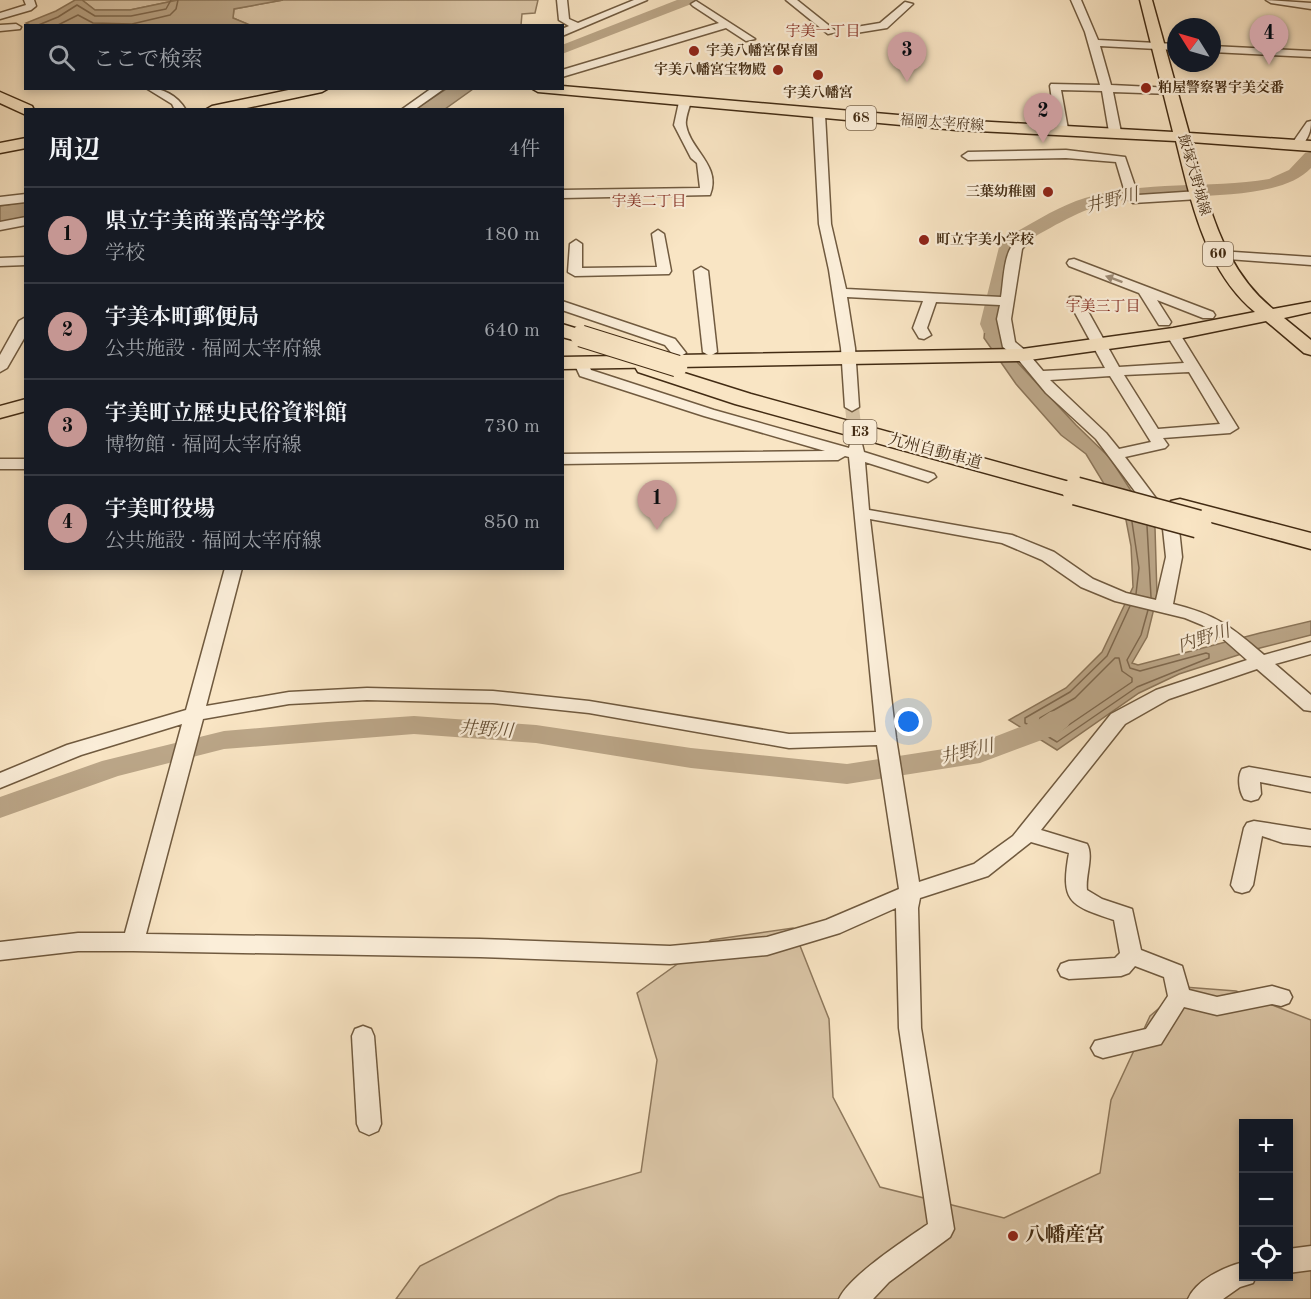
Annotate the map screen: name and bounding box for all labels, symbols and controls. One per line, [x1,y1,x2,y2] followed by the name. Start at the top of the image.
[1250,16,1288,65] pin: 4
[1167,18,1221,72] north arrow
[785,23,861,40] district label: 宇美一丁目
[24,24,564,90] search box
[888,32,926,82] pin: 3
[45,41,78,74] icon: search
[706,43,818,58] place label: 宇美八幡宮保育園
[687,44,701,58] marker: 宇美八幡宮保育園
[93,49,203,71] text: ここで検索
[654,62,766,77] place label: 宇美八幡宮宝物殿
[771,63,785,77] marker: 宇美八幡宮宝物殿
[811,68,825,82] marker: 宇美八幡宮
[1158,79,1284,95] place label: 粕屋警察署宇美交番
[1139,81,1153,95] marker: 粕屋警察署宇美交番
[783,85,853,100] place label: 宇美八幡宮
[1024,94,1062,143] pin: 2
[846,106,876,130] road number: 68
[900,112,984,133] street label: 福岡太宰府線
[1176,132,1213,217] street label: 飯塚大野城線
[48,138,100,164] text: 周辺
[508,140,540,160] text: 4件
[1083,183,1142,216] water label: 井野川
[966,184,1036,199] place label: 三葉幼稚園
[1041,185,1055,199] marker: 三葉幼稚園
[611,193,687,210] district label: 宇美二丁目
[105,211,325,233] text: 県立宇美商業高等学校
[62,225,73,245] text: 1
[484,225,540,245] text: 180 m
[936,232,1034,247] place label: 町立宇美小学校
[917,233,931,247] marker: 町立宇美小学校
[1203,242,1233,266] road number: 60
[105,244,145,264] text: 学校
[1105,273,1123,283] one-way arrow
[1065,298,1141,315] district label: 宇美三丁目
[105,307,259,329] text: 宇美本町郵便局
[62,321,73,341] text: 2
[484,321,540,341] text: 640 m
[105,340,322,360] text: 公共施設 · 福岡太宰府線
[105,403,347,425] text: 宇美町立歴史民俗資料館
[62,417,73,437] text: 3
[484,417,540,437] text: 730 m
[844,420,876,444] road number: E3
[887,430,984,472] street label: 九州自動車道
[105,436,302,456] text: 博物館 · 福岡太宰府線
[638,480,676,530] pin: 1
[105,499,215,521] text: 宇美町役場
[62,513,73,533] text: 4
[484,513,540,533] text: 850 m
[105,532,322,552] text: 公共施設 · 福岡太宰府線
[1175,620,1234,656] water label: 内野川
[894,707,923,736] your location
[458,717,516,741] water label: 井野川
[938,735,997,767] water label: 井野川
[1239,1119,1293,1281] map controls
[1239,1119,1293,1173] button: +
[1239,1173,1293,1227] button: −
[1025,1223,1105,1246] place label: 八幡産宮
[1239,1227,1293,1281] button: locate
[1006,1229,1020,1243] marker: 八幡産宮

